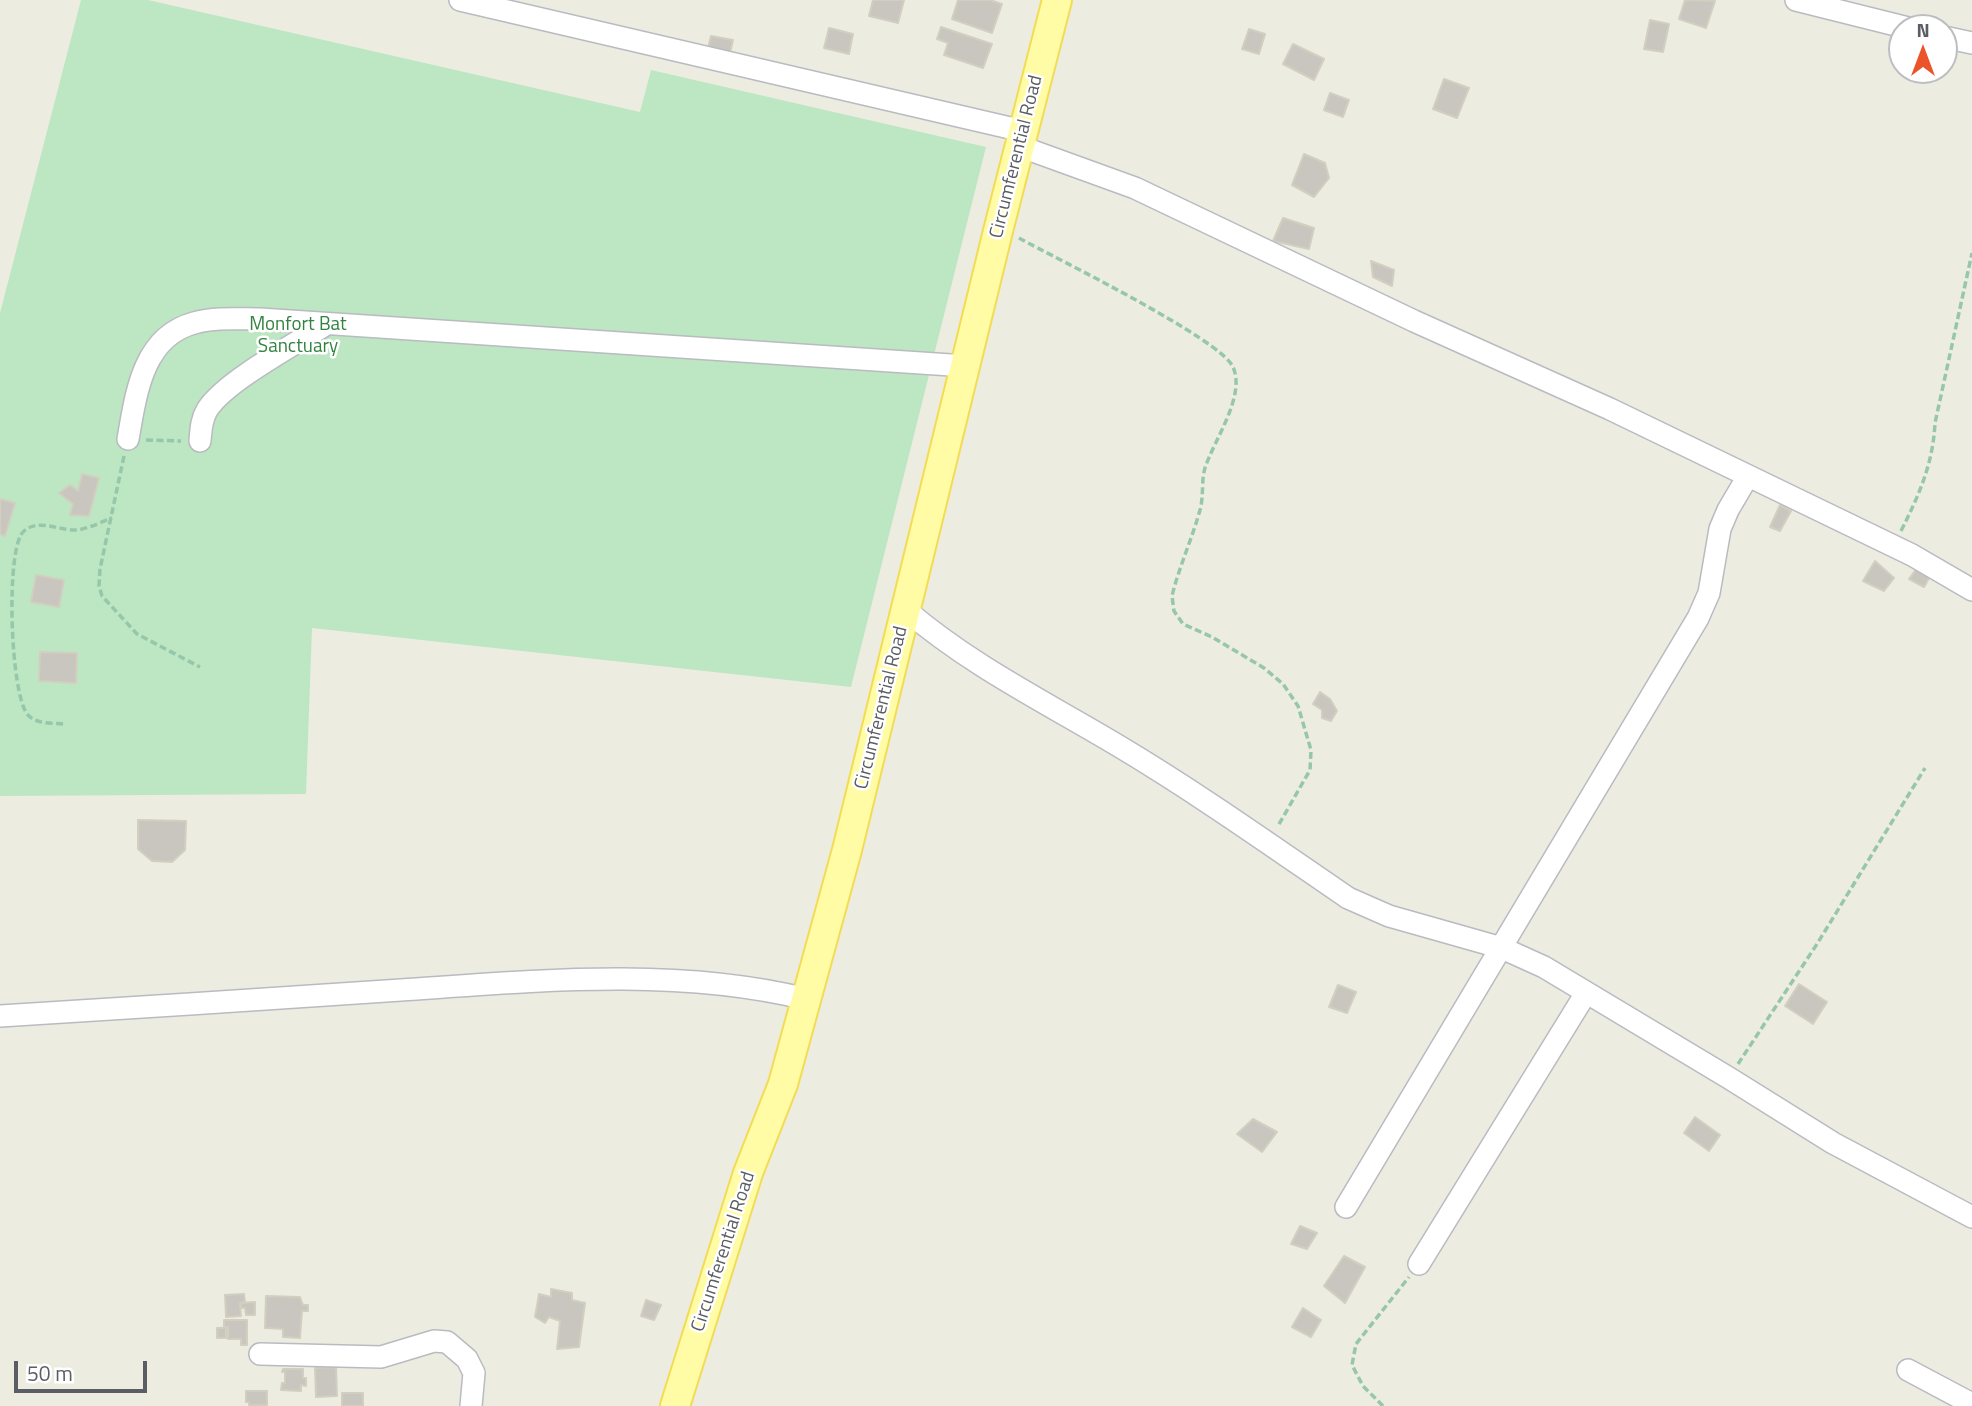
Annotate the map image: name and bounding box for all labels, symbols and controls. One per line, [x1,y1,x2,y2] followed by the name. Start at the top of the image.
[1888,14,1958,84] north arrow
[1916,15,1930,44] text: N
[986,73,1048,241] street label: Circumferential Road
[249,314,347,358] park label: Monfort Bat Sanctuary
[851,624,913,792] street label: Circumferential Road
[687,1169,761,1335] street label: Circumferential Road
[18,1346,150,1390] scale bar
[27,1357,73,1389] text: 50 m

